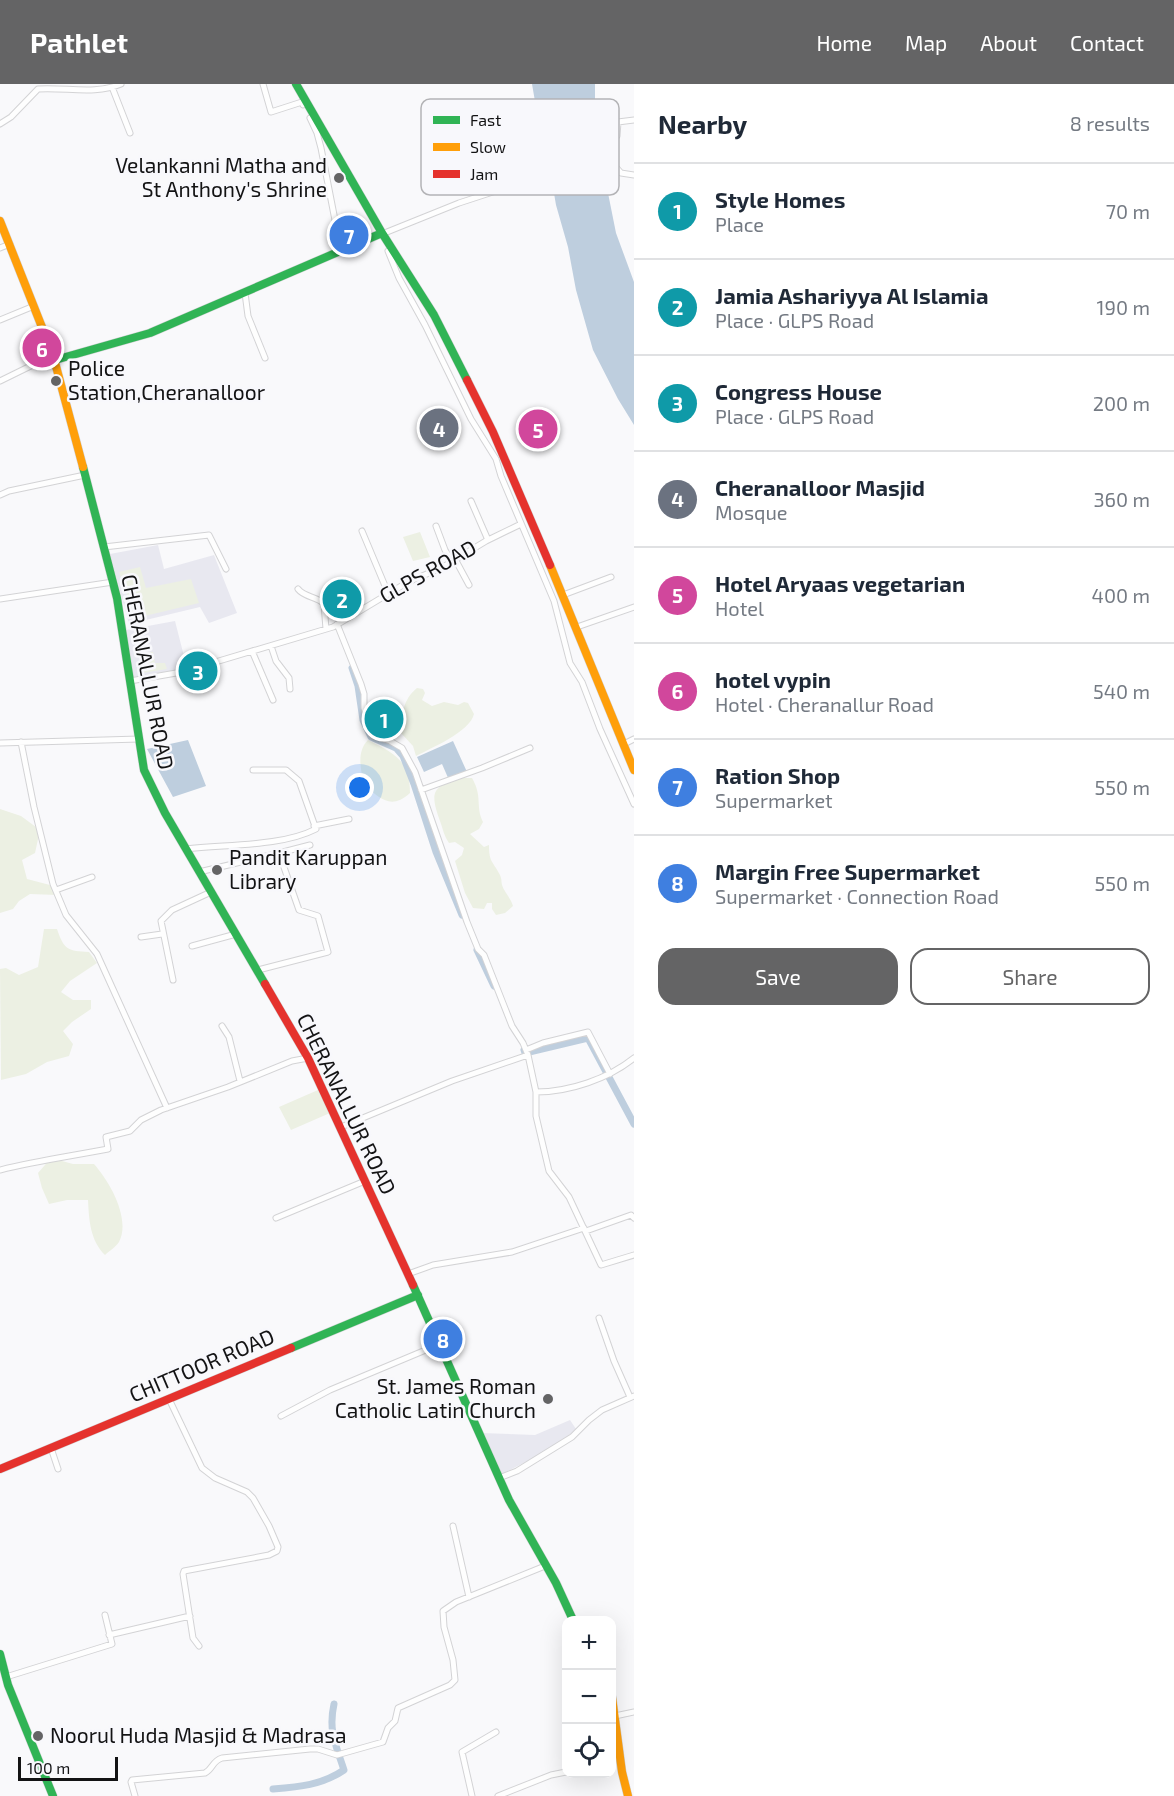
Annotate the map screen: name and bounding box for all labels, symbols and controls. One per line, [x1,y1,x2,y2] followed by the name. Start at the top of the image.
[30,25,128,59] text: Pathlet
[816,30,872,55] text: Home
[905,30,947,55] text: Map
[980,30,1037,55] text: About
[1070,30,1144,55] text: Contact
[421,99,619,195] legend
[658,108,747,139] text: Nearby
[470,110,501,129] text: Fast
[1070,111,1150,135] text: 8 results
[470,137,506,156] text: Slow
[115,152,327,201] place label: Velankanni Matha and St Anthony's Shrine
[470,164,498,183] text: Jam
[332,171,346,185] marker: Velankanni Matha and St Anthony's Shrine
[715,186,845,212] text: Style Homes
[673,199,682,223] text: 1
[1106,199,1150,223] text: 70 m
[330,212,368,258] pin: 7
[715,212,764,236] text: Place
[715,282,988,308] text: Jamia Ashariyya Al Islamia
[672,295,683,319] text: 2
[1097,295,1150,319] text: 190 m
[715,308,874,332] text: Place · GLPS Road
[22,326,62,370] pin: 6
[68,355,266,404] place label: Police Station,Cheranalloor
[49,374,63,388] marker: Police Station,Cheranalloor
[715,378,882,404] text: Congress House
[672,391,683,415] text: 3
[1093,391,1150,415] text: 200 m
[715,404,874,428] text: Place · GLPS Road
[420,406,458,450] pin: 4
[518,406,558,452] pin: 5
[715,474,925,500] text: Cheranalloor Masjid
[671,487,684,511] text: 4
[1093,487,1150,511] text: 360 m
[715,500,788,524] text: Mosque
[375,534,480,608] street label: GLPS ROAD
[715,570,965,596] text: Hotel Aryaas vegetarian
[117,572,180,772] street label: CHERANALLUR ROAD
[322,576,362,622] pin: 2
[672,583,683,607] text: 5
[1092,583,1150,607] text: 400 m
[715,596,764,620] text: Hotel
[178,648,218,694] pin: 3
[715,666,831,692] text: hotel vypin
[672,679,683,703] text: 6
[1093,679,1150,703] text: 540 m
[715,692,934,716] text: Hotel · Cheranallur Road
[364,696,404,742] pin: 1
[715,762,840,788] text: Ration Shop
[345,773,374,802] your location
[672,775,683,799] text: 7
[1095,775,1150,799] text: 550 m
[715,788,833,812] text: Supermarket
[229,844,387,893] place label: Pandit Karuppan Library
[715,858,980,884] text: Margin Free Supermarket
[210,863,224,877] marker: Pandit Karuppan Library
[671,871,684,895] text: 8
[1095,871,1150,895] text: 550 m
[715,884,999,908] text: Supermarket · Connection Road
[658,948,898,1005] button: Save
[910,948,1150,1005] button: Share
[293,1009,402,1198] street label: CHERANALLUR ROAD
[424,1316,462,1362] pin: 8
[125,1323,278,1406] street label: CHITTOOR ROAD
[335,1373,536,1422] place label: St. James Roman Catholic Latin Church
[541,1392,555,1406] marker: St. James Roman Catholic Latin Church
[562,1616,616,1778] map controls
[562,1616,616,1670] button: +
[562,1670,616,1724] button: −
[50,1722,347,1748] place label: Noorul Huda Masjid & Madrasa
[562,1724,616,1778] button: locate
[31,1729,45,1743] marker: Noorul Huda Masjid & Madrasa
[18,1754,118,1782] scale bar
[27,1758,70,1777] text: 100 m

